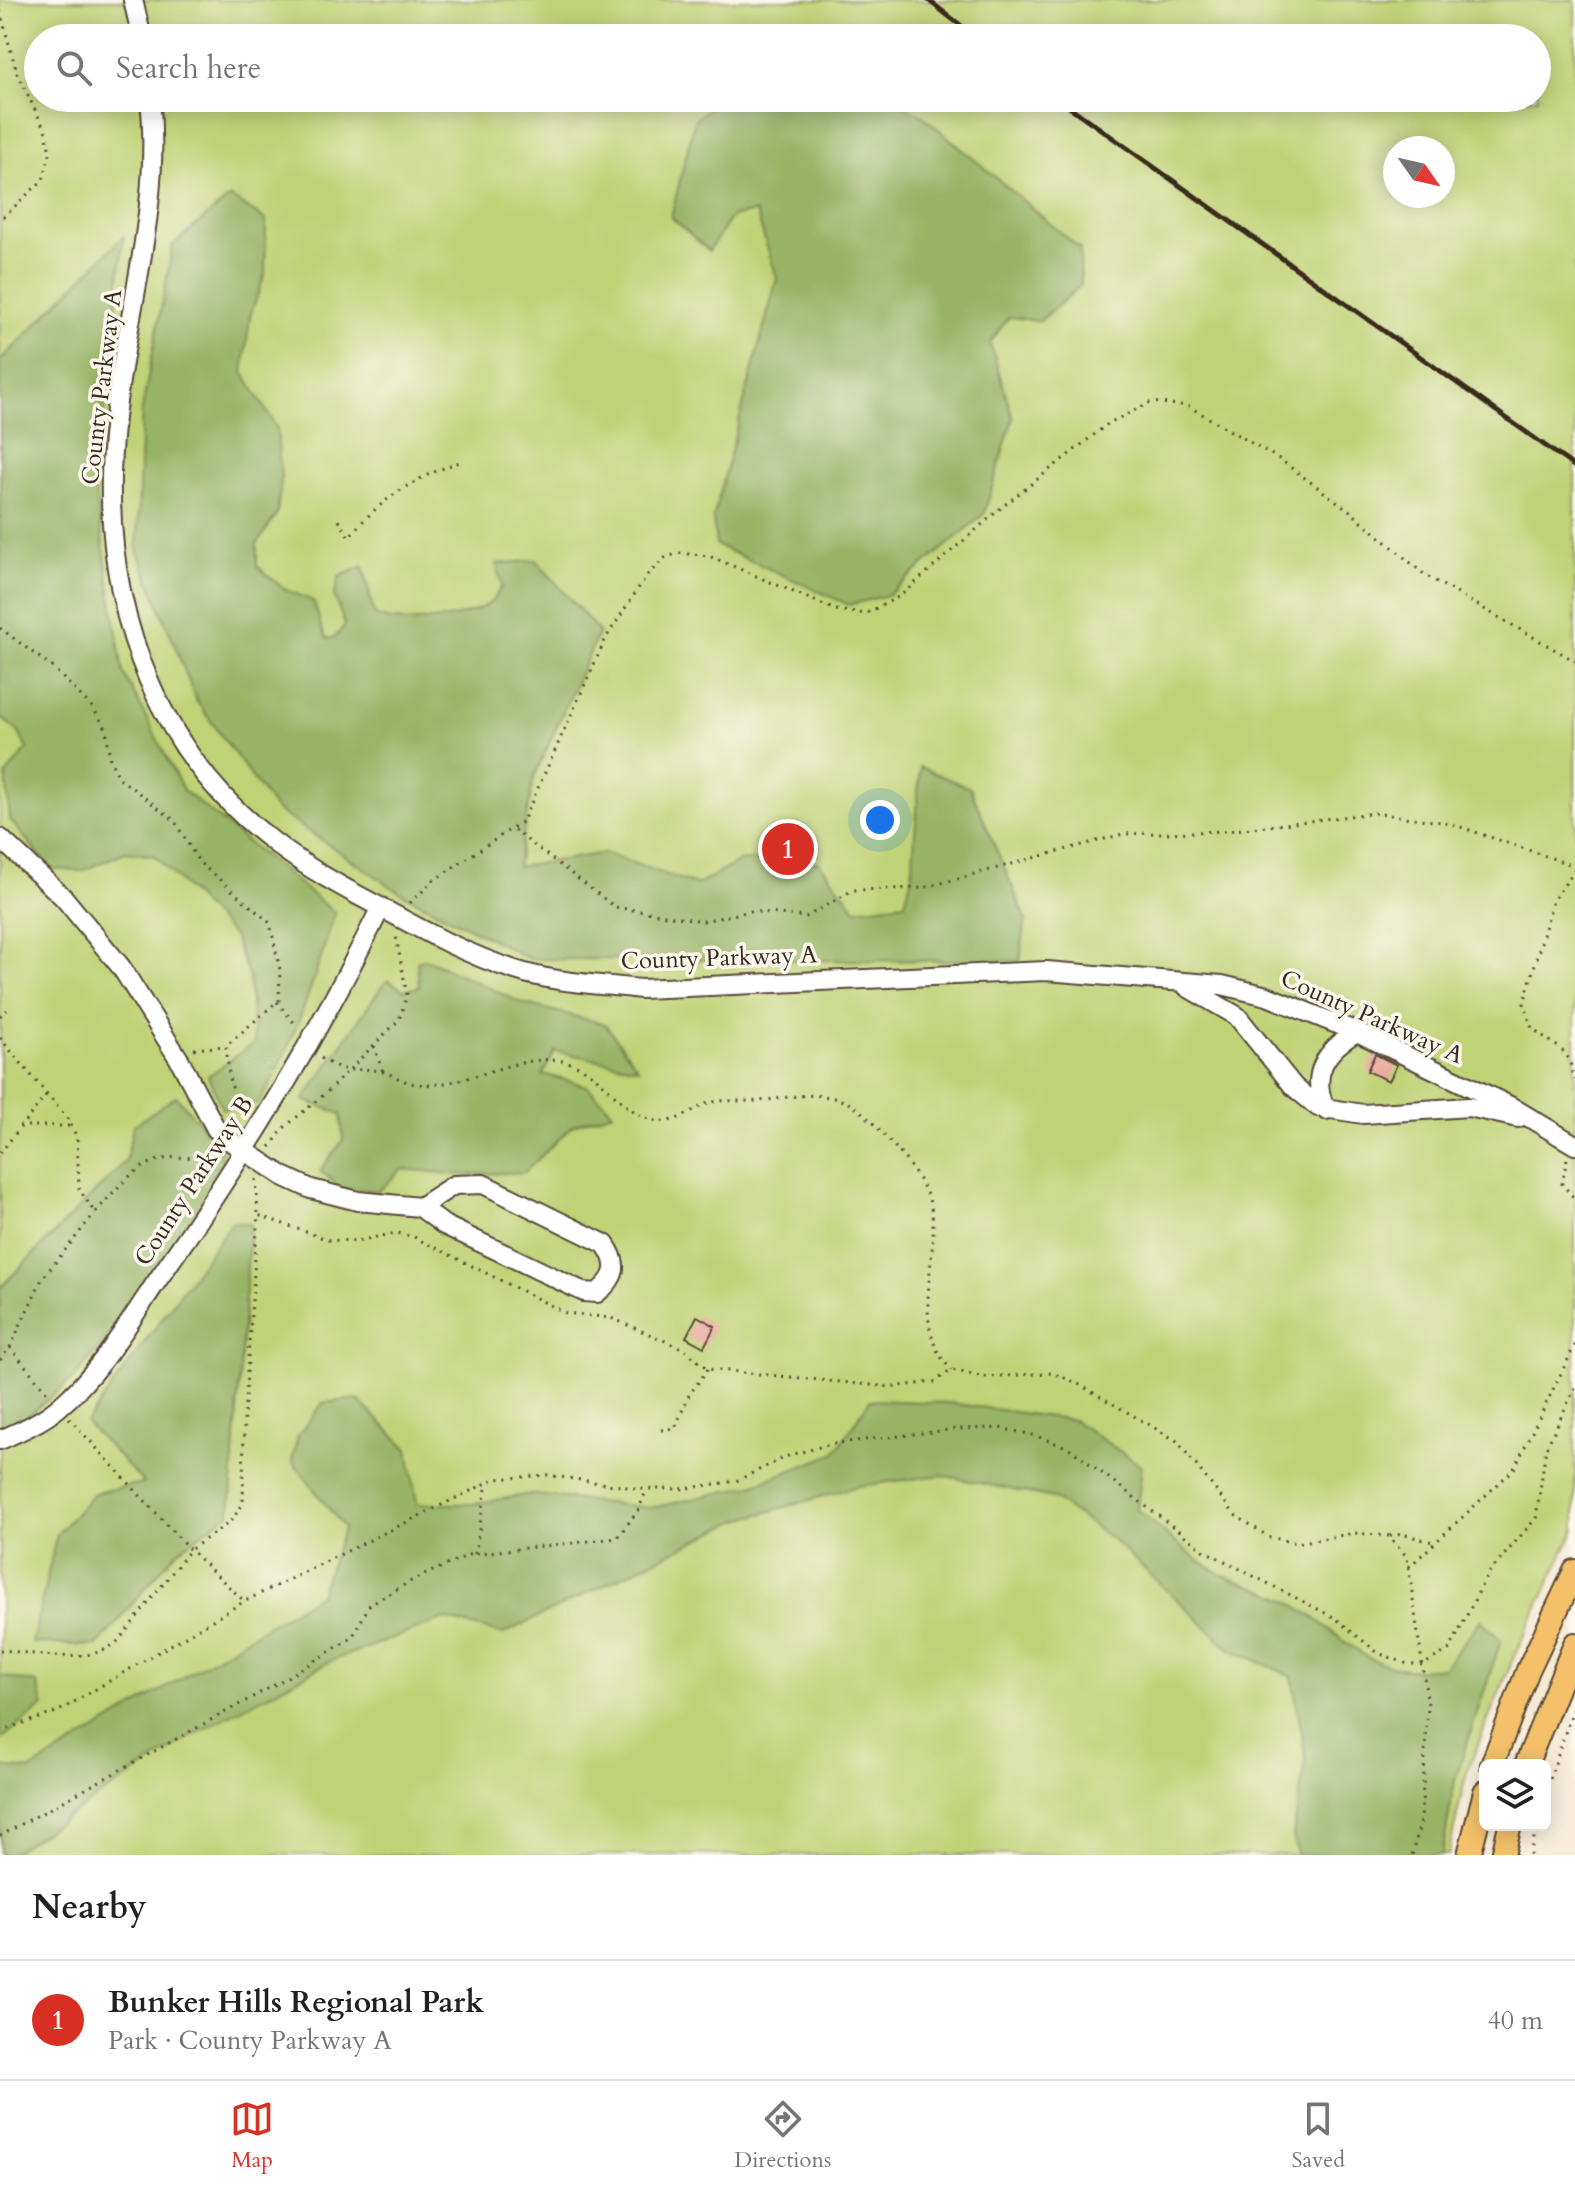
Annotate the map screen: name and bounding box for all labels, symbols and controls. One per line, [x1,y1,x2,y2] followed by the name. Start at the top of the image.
[24,24,1551,112] search box
[52,46,96,90] icon: search
[116,48,261,89] text: Search here
[1383,136,1455,208] north arrow
[74,286,130,487] street label: County Parkway A
[860,800,900,840] your location
[762,819,814,879] pin: 1
[620,938,819,978] street label: County Parkway A
[1275,962,1469,1072] street label: County Parkway A
[127,1090,261,1272] street label: County Parkway B
[1479,1759,1551,1831] map controls
[1479,1759,1551,1831] button: layers
[32,1884,147,1930] text: Nearby
[108,1982,484,2023] text: Bunker Hills Regional Park
[51,2003,65,2038] text: 1
[1487,2003,1543,2038] text: 40 m
[108,2023,392,2058] text: Park · County Parkway A
[230,2097,274,2175] tab: Map
[734,2097,831,2175] tab: Directions
[1292,2097,1345,2175] tab: Saved

